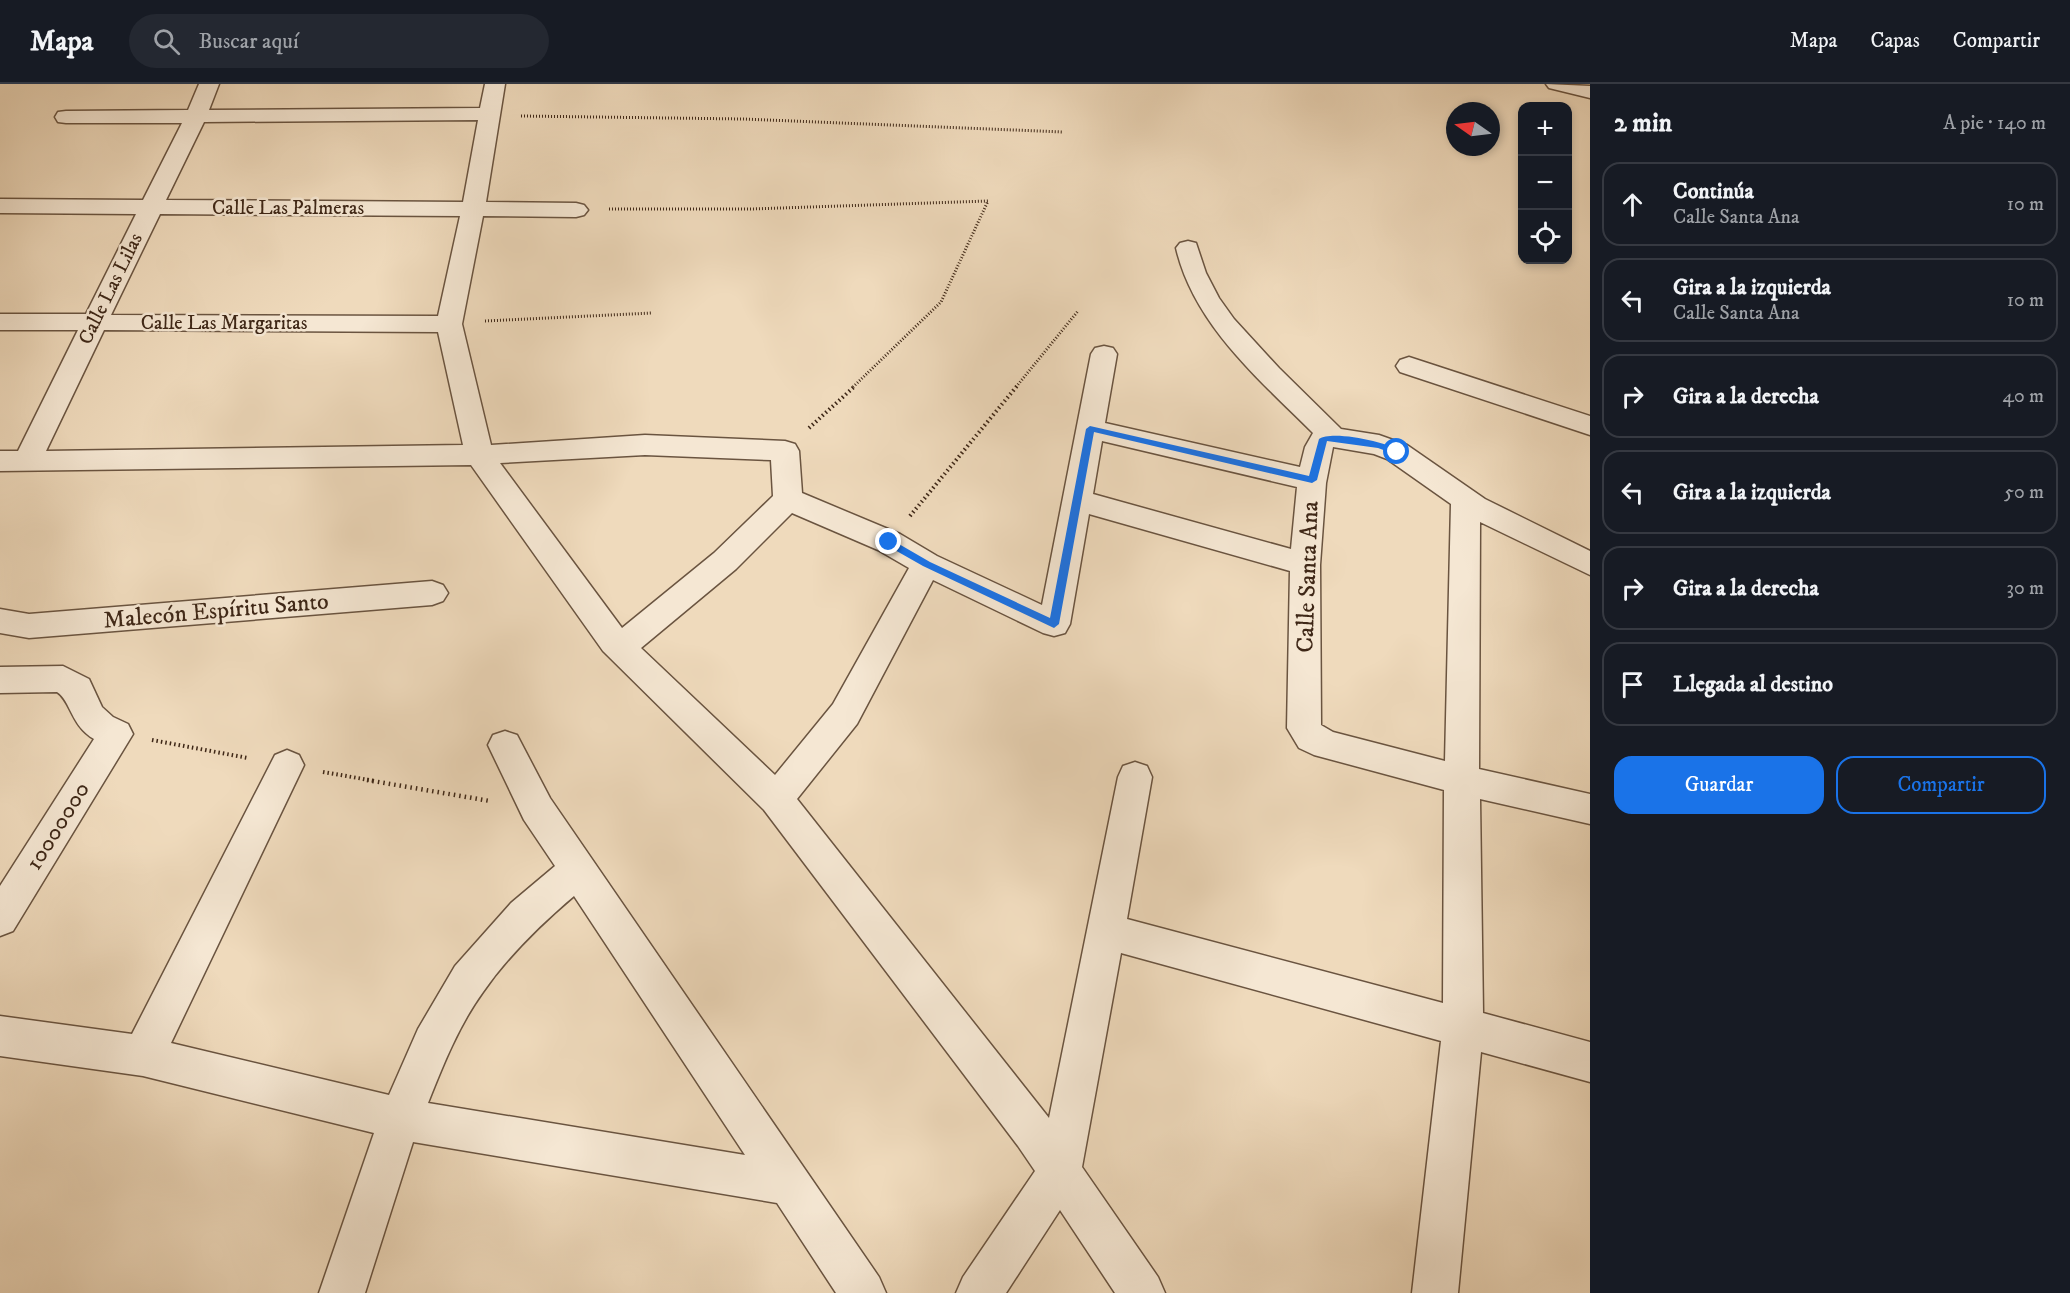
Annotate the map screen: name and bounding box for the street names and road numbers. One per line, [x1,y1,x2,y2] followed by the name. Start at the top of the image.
[212,196,364,221] street label: Calle Las Palmeras
[73,229,149,349] street label: Calle Las Lilas
[141,311,308,336] street label: Calle Las Margaritas
[1290,500,1326,653] street label: Calle Santa Ana
[102,586,330,636] street label: Malecón Espíritu Santo
[19,776,97,876] street label: 10000000

